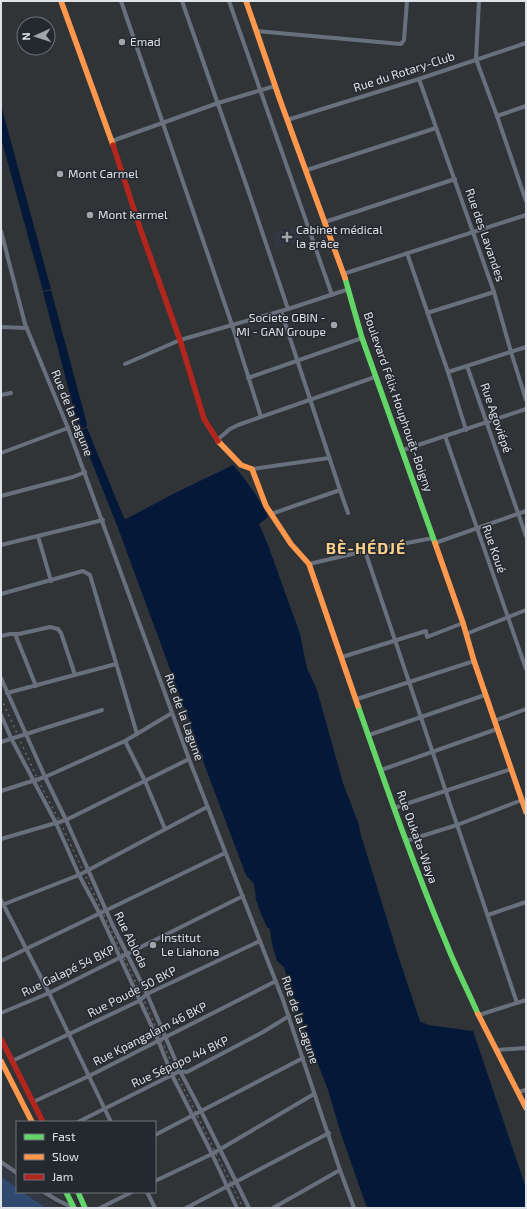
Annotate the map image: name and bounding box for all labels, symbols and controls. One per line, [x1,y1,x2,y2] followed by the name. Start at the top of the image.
[16,16,56,56] north arrow
[19,32,32,41] text: N
[130,34,161,48] place label: Emad
[117,37,127,47] marker: Emad
[351,48,456,94] street label: Rue du Rotary-Club
[68,166,139,180] place label: Mont Carmel
[55,169,65,179] marker: Mont Carmel
[463,186,508,283] street label: Rue des Lavandes
[98,207,168,221] place label: Mont karmel
[85,210,95,220] marker: Mont karmel
[296,222,383,250] place label: Cabinet médical la grâce
[281,231,293,243] marker: Cabinet médical la grâce
[236,310,326,338] place label: Societe GBIN - MI - GAN Groupe
[362,310,437,494] street label: Boulevard Félix Houphouët-Boigny
[329,320,339,330] marker: Societe GBIN - MI - GAN Groupe
[49,367,97,458] street label: Rue de la Lagune
[478,381,515,455] street label: Rue Agoviépé
[480,523,510,575] street label: Rue Koué
[326,538,406,557] district label: BÈ-HÉDJÉ
[163,671,207,762] street label: Rue de la Lagune
[395,788,441,885] street label: Rue Oukata-Waya
[112,909,152,970] street label: Rue Abloda
[161,930,219,958] place label: Institut Le Liahona
[148,940,158,950] marker: Institut Le Liahona
[19,941,116,999] street label: Rue Galapé 54 BKP
[85,963,178,1020] street label: Rue Poude 50 BKP
[279,974,323,1065] street label: Rue de la Lagune
[90,998,209,1068] street label: Rue Kpangalam 46 BKP
[129,1032,230,1090] street label: Rue Sépopo 44 BKP
[16,1121,156,1193] legend
[52,1129,76,1143] text: Fast
[52,1149,79,1163] text: Slow
[52,1169,73,1183] text: Jam

